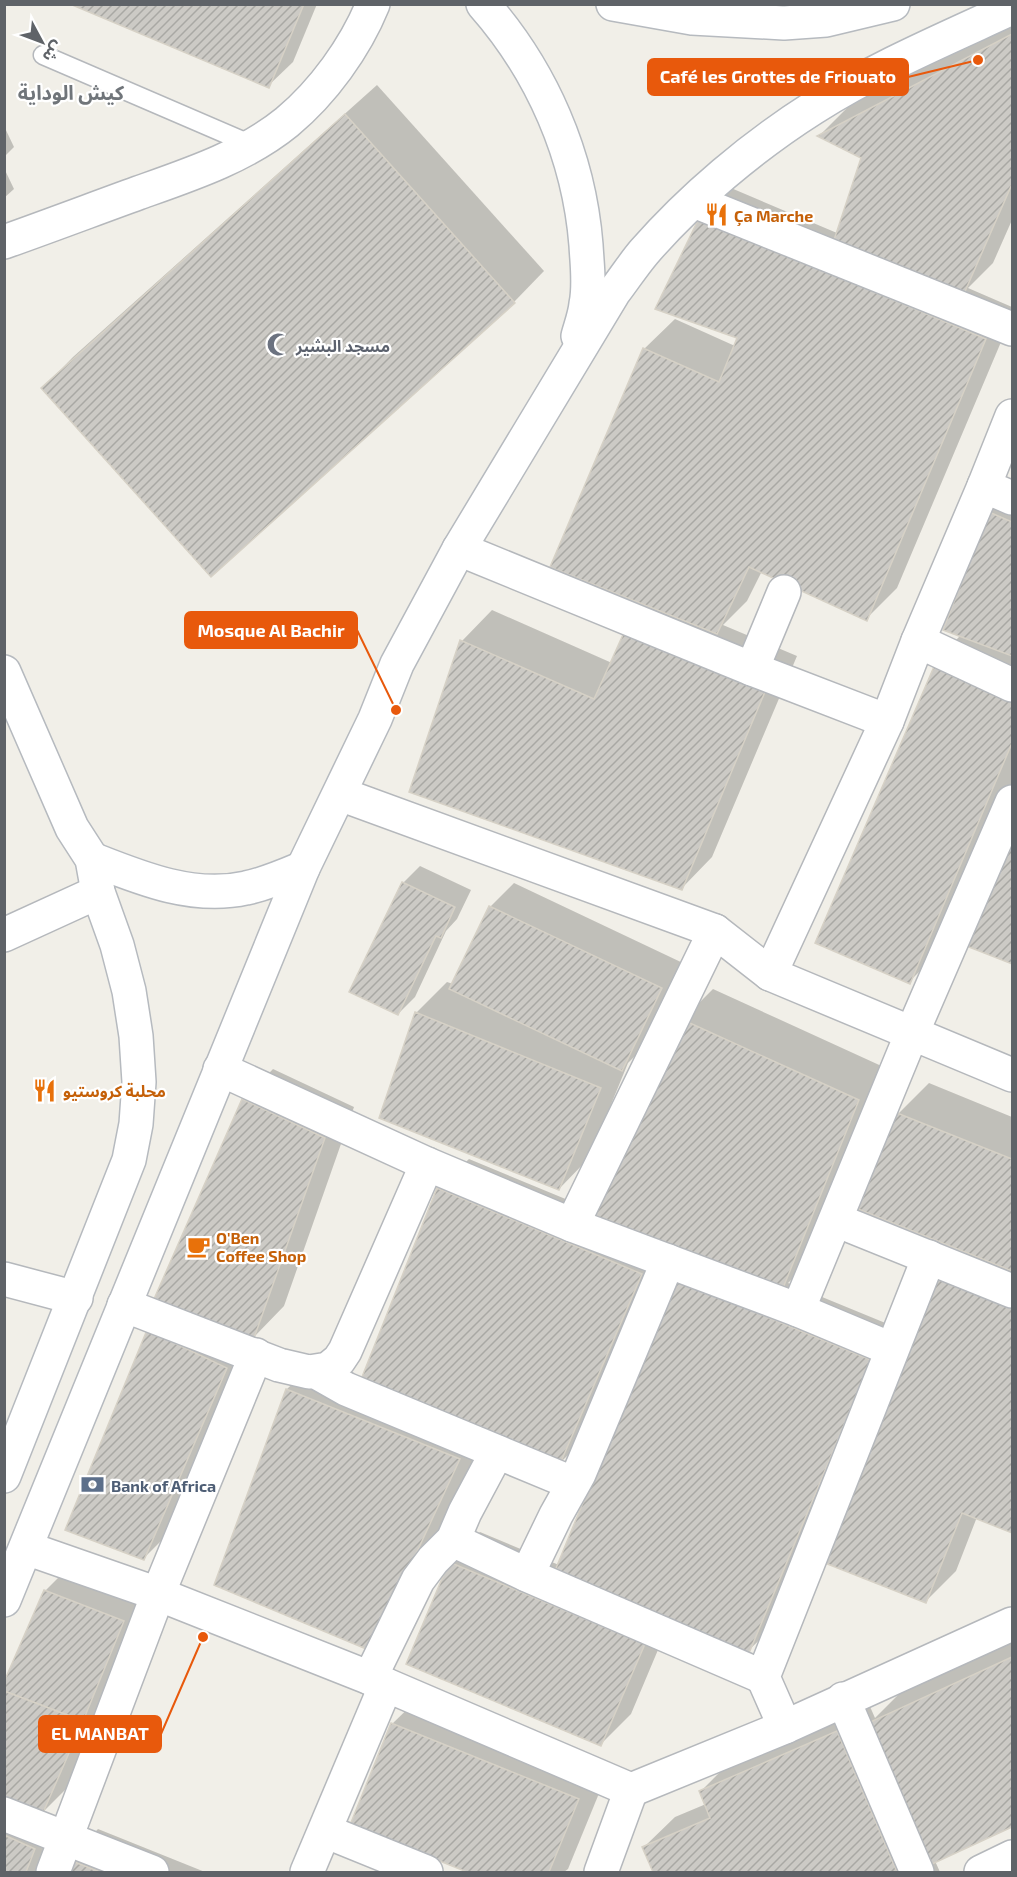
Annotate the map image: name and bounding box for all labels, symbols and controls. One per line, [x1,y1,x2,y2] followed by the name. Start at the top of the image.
[12,12,72,72] north arrow
[39,37,68,67] text: ش
[648,59,908,95] callout: Café les Grottes de Friouato
[660,65,896,87] text: Café les Grottes de Friouato
[18,80,125,105] district label: كيش الوداية
[703,202,729,228] restaurant icon: Ça Marche
[734,206,813,227] place label: Ça Marche
[265,332,291,358] mosque icon: مسجد البشير
[295,336,390,356] place label: مسجد البشير
[185,612,357,648] callout: Mosque Al Bachir
[197,619,345,641] text: Mosque Al Bachir
[32,1077,58,1103] restaurant icon: محلبة كروستيو
[63,1081,166,1101] place label: محلبة كروستيو
[216,1228,306,1265] place label: O'Ben Coffee Shop
[185,1233,211,1259] cafe icon: O'Ben Coffee Shop
[80,1472,106,1498] bank icon: Bank of Africa
[111,1476,216,1495] place label: Bank of Africa
[39,1716,161,1752] callout: EL MANBAT
[51,1722,149,1744] text: EL MANBAT

